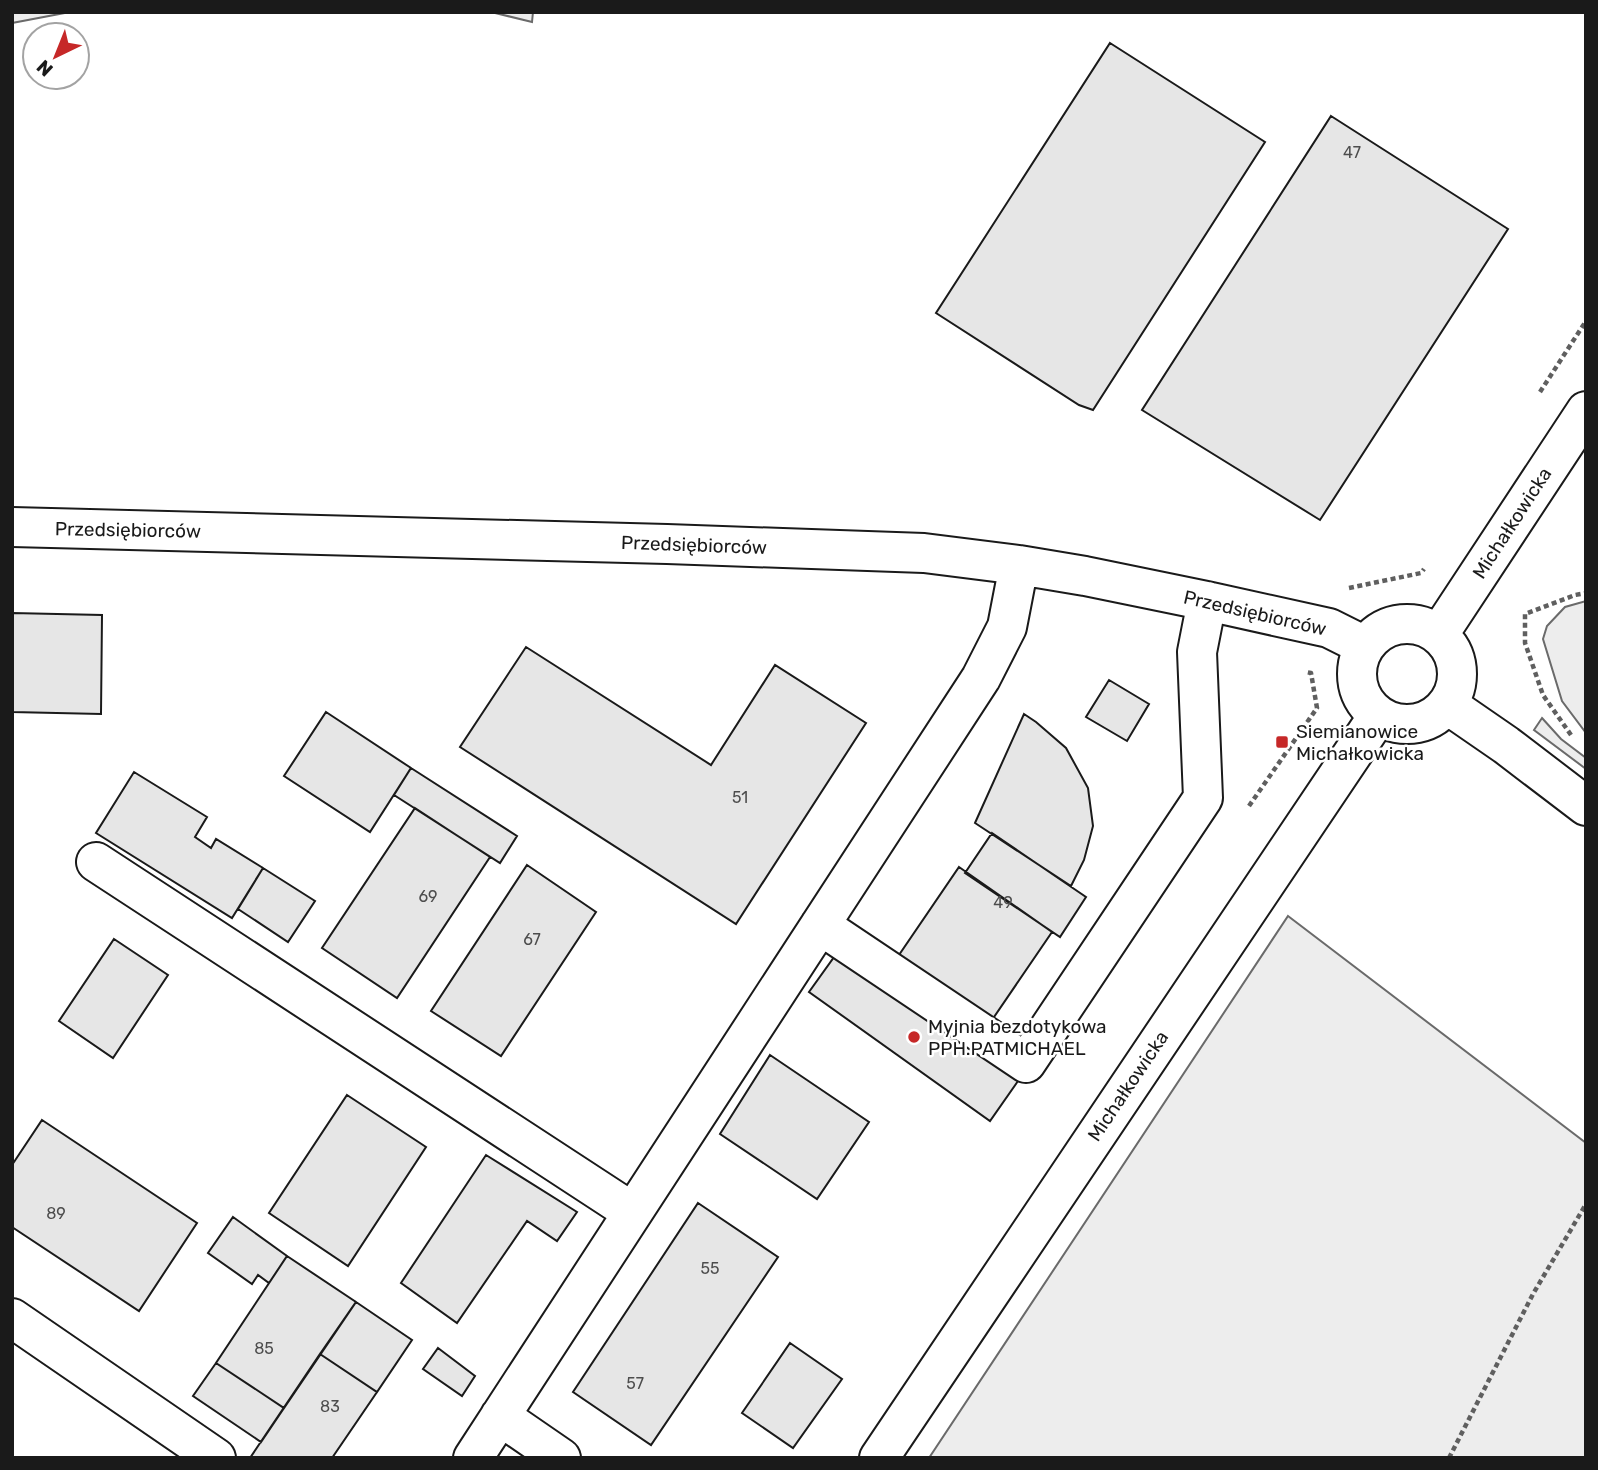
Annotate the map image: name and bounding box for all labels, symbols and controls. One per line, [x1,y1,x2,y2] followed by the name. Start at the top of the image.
[21,21,91,91] north arrow
[32,55,58,81] text: N
[1343,143,1361,162] house number: 47
[1468,463,1556,583] street label: Michałkowicka
[55,517,201,543] street label: Przedsiębiorców
[621,531,767,559] street label: Przedsiębiorców
[1181,585,1329,641] street label: Przedsiębiorców
[1296,720,1424,765] place label: Siemianowice Michałkowicka
[1274,734,1290,750] marker: Siemianowice Michałkowicka
[732,788,748,807] house number: 51
[418,887,438,906] house number: 69
[993,893,1013,912] house number: 49
[523,930,541,949] house number: 67
[928,1015,1107,1060] place label: Myjnia bezdotykowa PPH.PATMICHAEL
[1083,1027,1173,1145] street label: Michałkowicka
[906,1029,922,1045] marker: Myjnia bezdotykowa PPH.PATMICHAEL
[46,1204,66,1223] house number: 89
[700,1259,720,1278] house number: 55
[254,1339,274,1358] house number: 85
[626,1374,644,1393] house number: 57
[320,1397,340,1416] house number: 83

